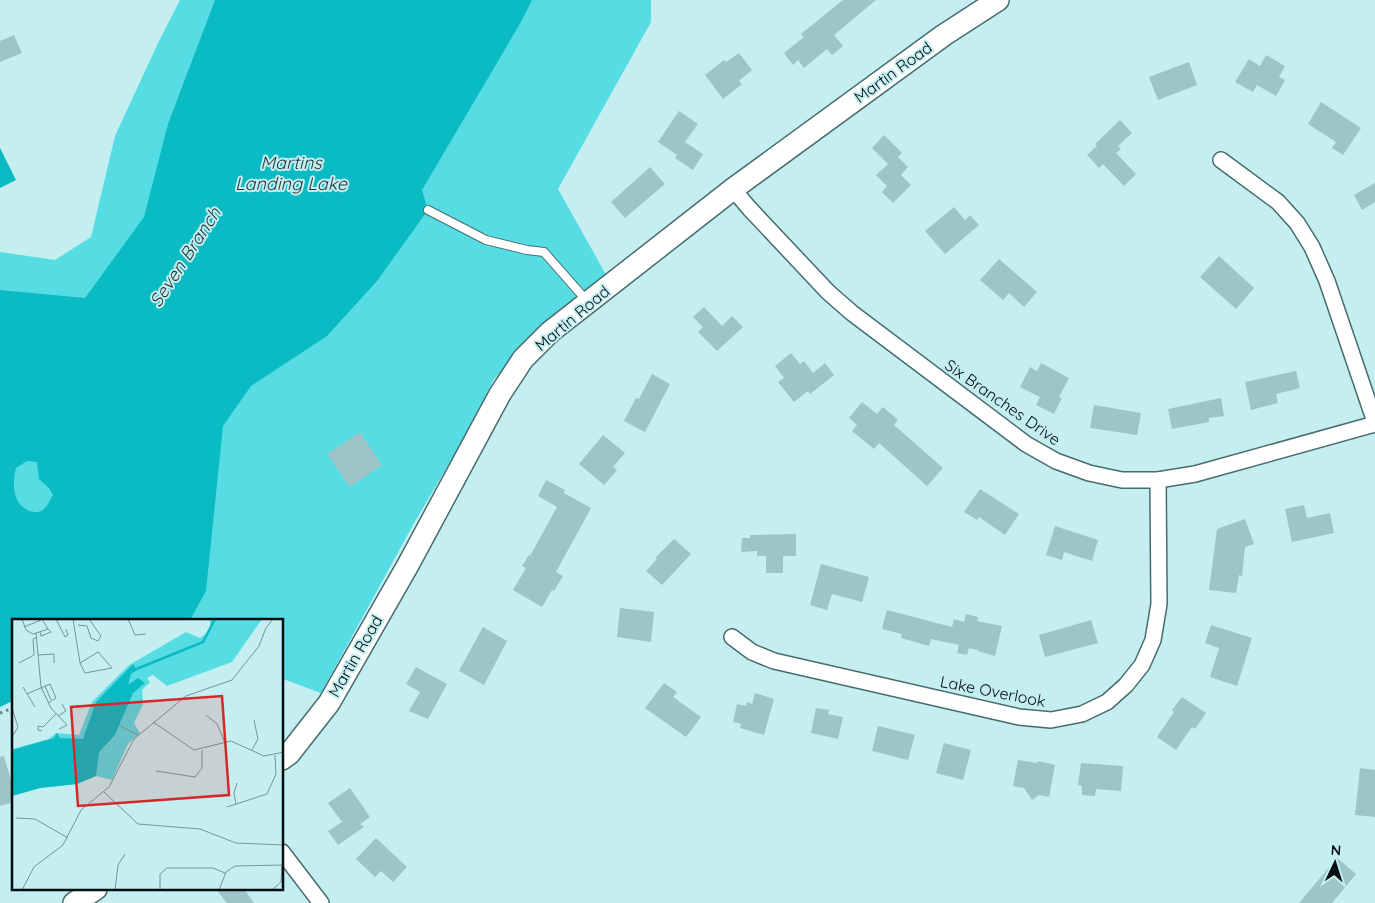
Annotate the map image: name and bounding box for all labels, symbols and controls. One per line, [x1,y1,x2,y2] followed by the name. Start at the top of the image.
[850,37,936,107] street label: Martin Road
[235,151,348,195] water label: Martins Landing Lake
[144,202,226,311] water label: Seven Branch
[531,281,613,355] street label: Martin Road
[941,355,1065,449] street label: Six Branches Drive
[324,611,386,701] street label: Martin Road
[12,619,284,890] inset map
[939,671,1047,711] street label: Lake Overlook
[1310,838,1360,888] north arrow
[1330,841,1342,859] text: N

